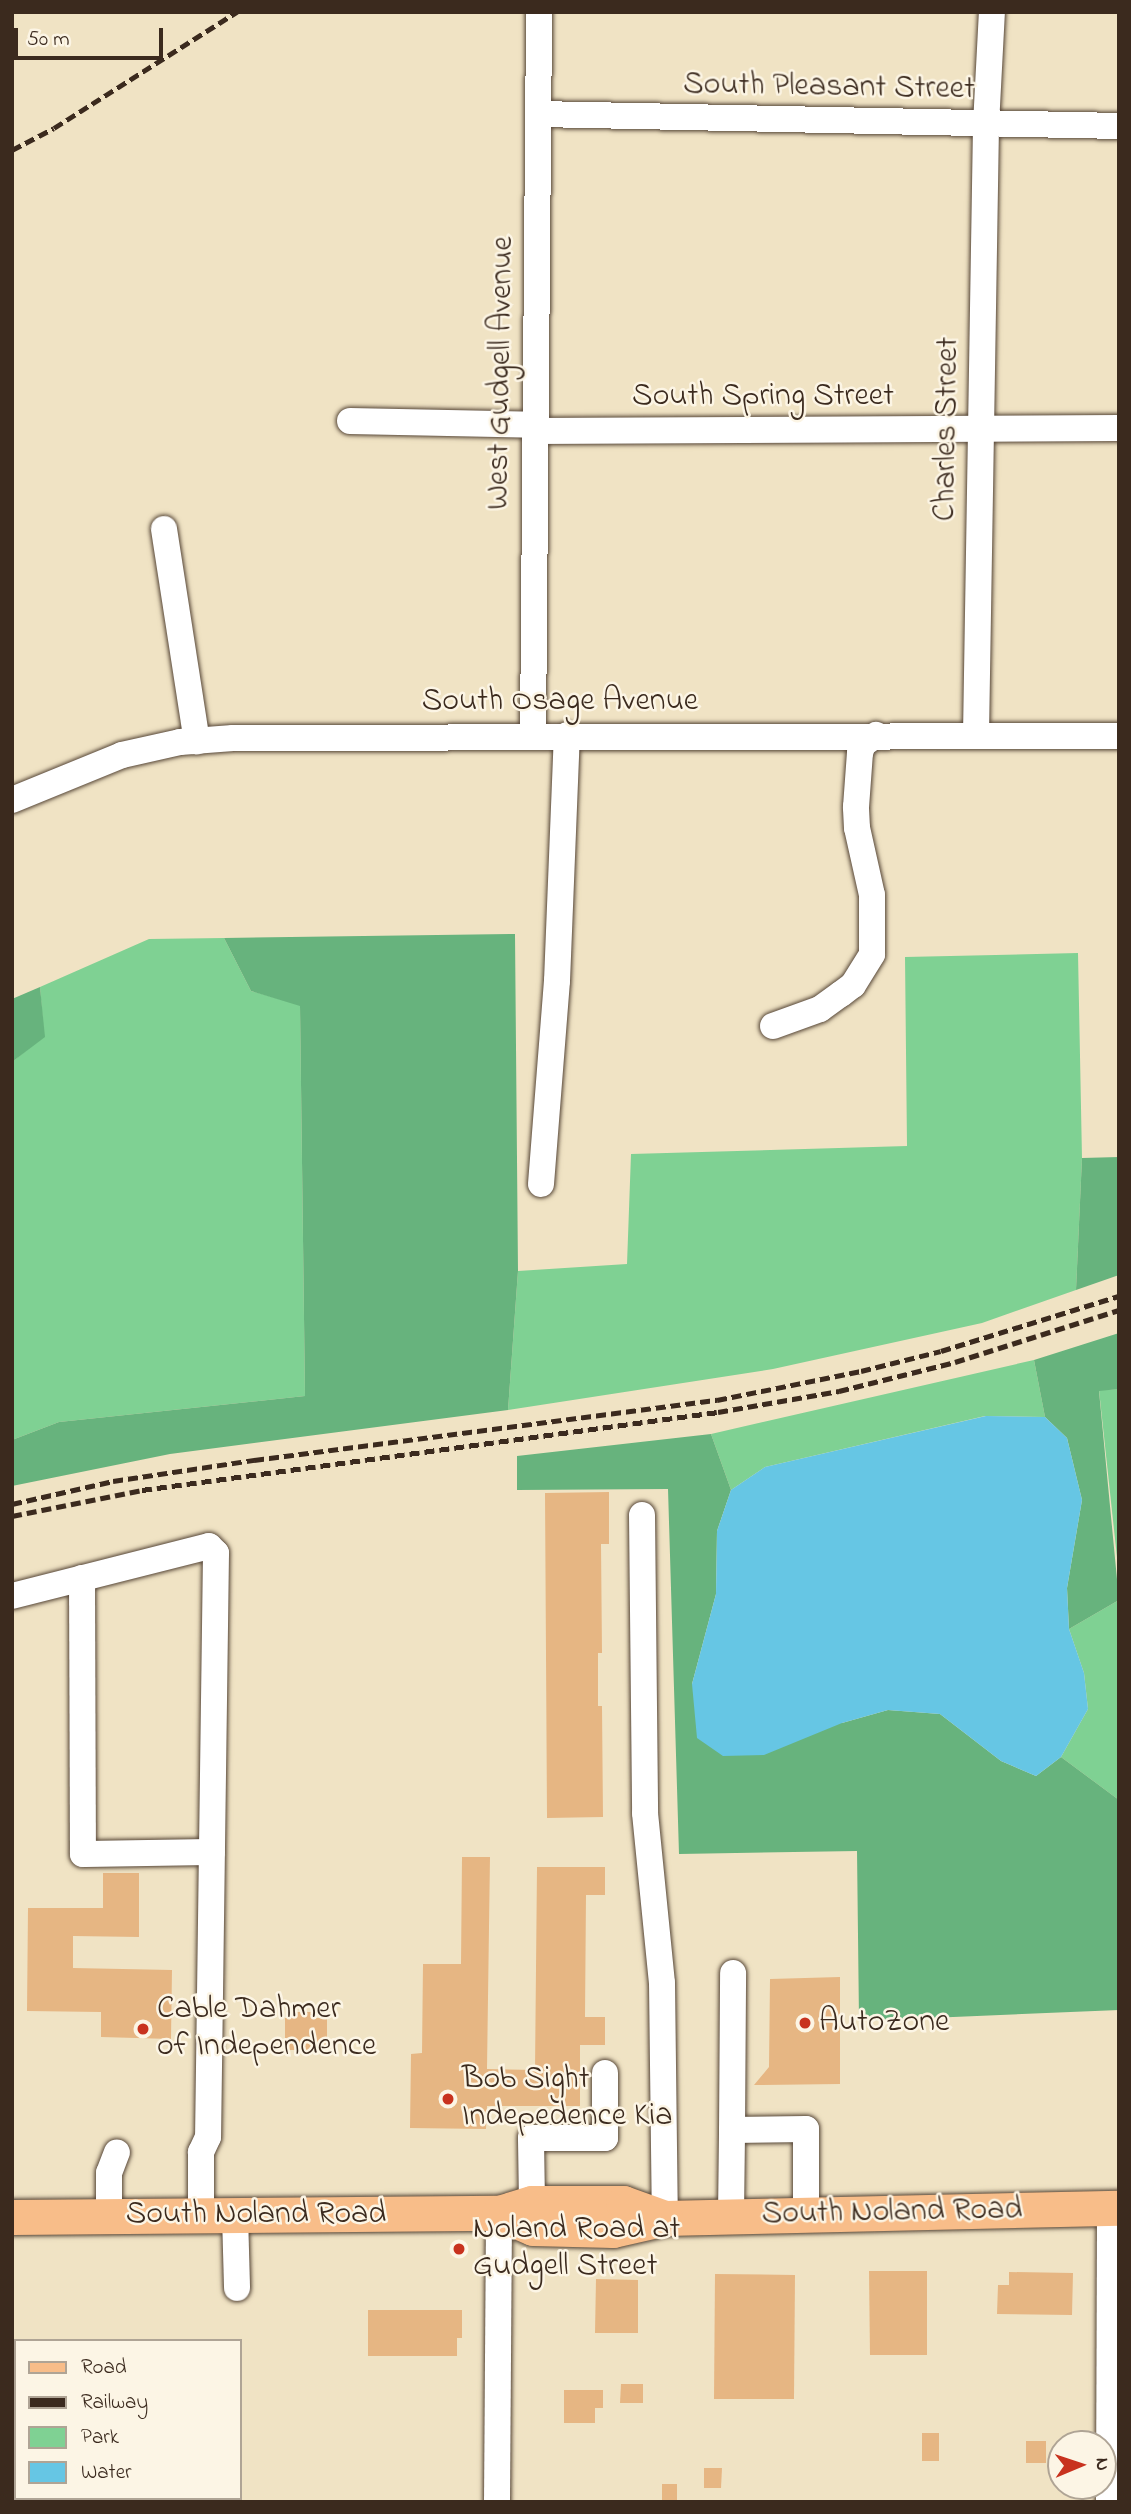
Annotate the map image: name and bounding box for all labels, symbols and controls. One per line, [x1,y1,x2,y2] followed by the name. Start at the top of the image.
[18,14,166,58] scale bar
[27,25,70,55] text: 50 m
[683,66,975,110] street label: South Pleasant Street
[480,236,524,510] street label: West Gudgell Avenue
[927,336,969,522] street label: Charles Street
[632,378,894,416] street label: South Spring Street
[422,683,698,721] street label: South Osage Avenue
[157,1992,376,2067] place label: Cable Dahmer of Independence
[819,2004,949,2042] place label: AutoZone
[797,2015,813,2031] marker: AutoZone
[135,2021,151,2037] marker: Cable Dahmer of Independence
[462,2062,673,2137] place label: Bob Sight Indepedence Kia
[440,2091,456,2107] marker: Bob Sight Indepedence Kia
[761,2192,1023,2234] street label: South Noland Road
[126,2196,386,2234] street label: South Noland Road
[473,2212,680,2287] place label: Noland Road at Gudgell Street
[451,2241,467,2257] marker: Noland Road at Gudgell Street
[14,2339,242,2500] legend
[81,2353,127,2383] text: Road
[81,2388,148,2418] text: Railway
[81,2423,119,2453] text: Park
[1047,2430,1117,2500] north arrow
[1088,2457,1115,2471] text: N
[81,2458,132,2488] text: Water

